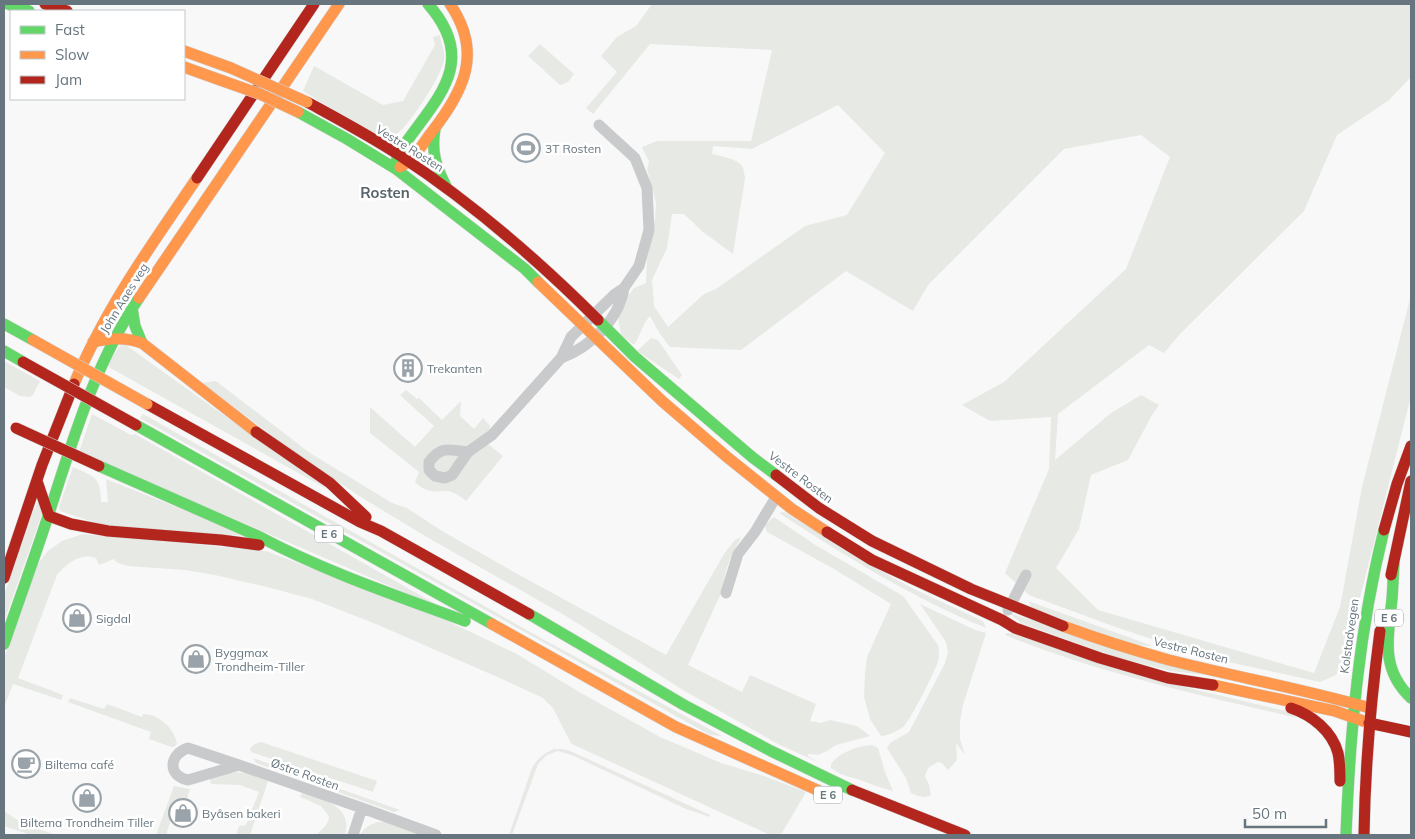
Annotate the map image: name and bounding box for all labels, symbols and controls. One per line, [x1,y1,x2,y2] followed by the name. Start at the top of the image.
[10,10,185,100] legend
[55,20,85,39] text: Fast
[55,45,89,64] text: Slow
[55,70,82,89] text: Jam
[373,121,447,175] street label: Vestre Rosten
[511,133,541,163] sports icon: 3T Rosten
[545,141,601,156] place label: 3T Rosten
[360,183,410,202] district label: Rosten
[97,260,151,336] street label: John Aaes veg
[393,353,423,383] building icon: Trekanten
[427,361,482,376] place label: Trekanten
[766,448,836,506] street label: Vestre Rosten
[315,526,343,542] road number: E 6
[1336,598,1362,674] street label: Kolstadvegen
[62,603,92,633] shop icon: Sigdal
[1375,610,1403,626] road number: E 6
[96,611,131,626] place label: Sigdal
[1152,633,1230,667] street label: Vestre Rosten
[181,644,211,674] shop icon: Byggmax Trondheim-Tiller
[215,645,306,674] place label: Byggmax Trondheim-Tiller
[11,749,41,779] cafe icon: Biltema café
[269,755,341,793] street label: Østre Rosten
[45,757,114,772] place label: Biltema café
[72,783,102,813] shop icon: Biltema Trondheim Tiller
[814,786,842,804] road number: E 6
[1245,796,1326,828] scale bar
[168,798,198,828] shop icon: Byåsen bakeri
[1252,804,1287,823] text: 50 m
[202,806,281,821] place label: Byåsen bakeri
[20,815,155,830] place label: Biltema Trondheim Tiller

